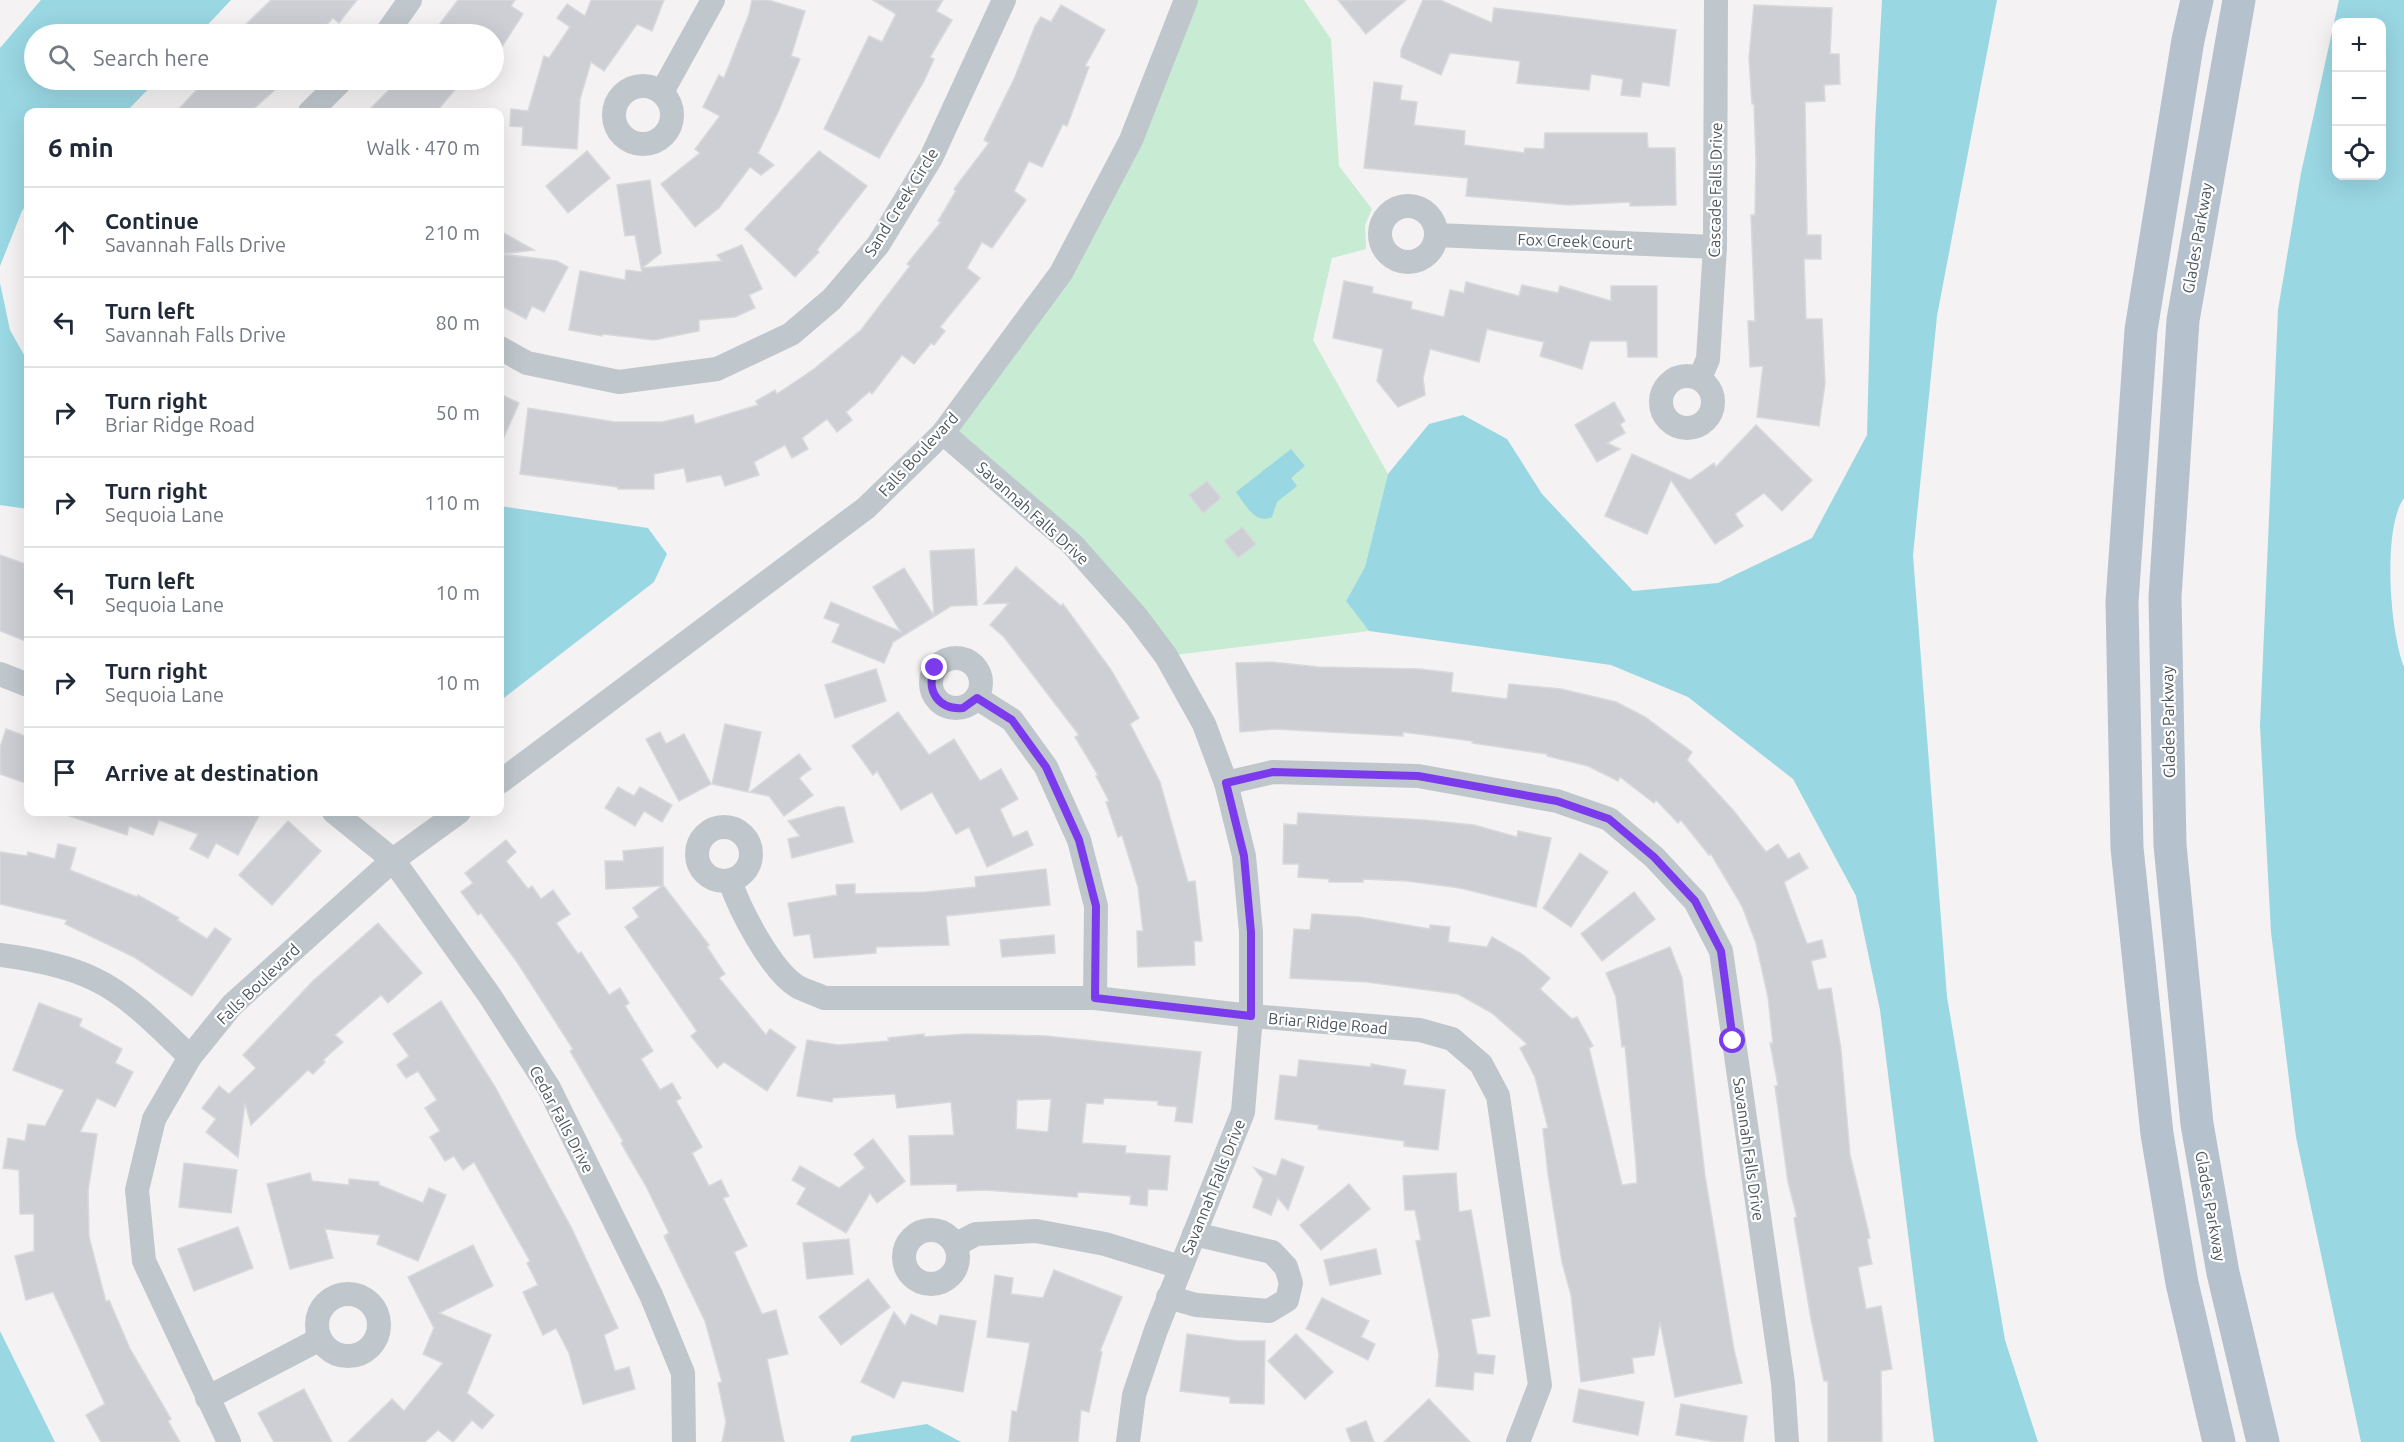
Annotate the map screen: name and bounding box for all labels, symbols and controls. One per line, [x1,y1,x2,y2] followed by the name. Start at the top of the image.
[2332,18,2386,180] map controls
[2332,18,2386,72] button: +
[24,24,504,90] search box
[45,41,78,74] icon: search
[93,45,209,70] text: Search here
[2332,72,2386,126] button: −
[1705,122,1725,258] street label: Cascade Falls Drive
[2332,126,2386,180] button: locate
[48,133,114,162] text: 6 min
[367,136,480,159] text: Walk · 470 m
[860,145,942,259] street label: Sand Creek Circle
[2178,181,2216,295] street label: Glades Parkway
[105,208,199,233] text: Continue
[48,216,81,249] icon: ahead
[424,221,480,244] text: 210 m
[1517,230,1634,252] street label: Fox Creek Court
[105,233,286,256] text: Savannah Falls Drive
[105,298,195,323] text: Turn left
[48,306,81,339] icon: left
[436,311,480,334] text: 80 m
[105,323,286,346] text: Savannah Falls Drive
[105,388,207,413] text: Turn right
[48,396,81,429] icon: right
[436,401,480,424] text: 50 m
[875,408,961,500] street label: Falls Boulevard
[105,413,255,436] text: Briar Ridge Road
[973,458,1093,568] street label: Savannah Falls Drive
[105,478,207,503] text: Turn right
[48,486,81,519] icon: right
[424,491,480,514] text: 110 m
[105,503,224,526] text: Sequoia Lane
[105,568,195,593] text: Turn left
[48,576,81,609] icon: left
[436,581,480,604] text: 10 m
[105,593,224,616] text: Sequoia Lane
[921,654,947,680] route end
[105,658,207,683] text: Turn right
[48,666,81,699] icon: right
[2158,666,2178,778] street label: Glades Parkway
[436,671,480,694] text: 10 m
[105,683,224,706] text: Sequoia Lane
[48,756,81,789] icon: arrive
[105,760,319,785] text: Arrive at destination
[213,940,303,1028] street label: Falls Boulevard
[1268,1009,1388,1037] street label: Briar Ridge Road
[1719,1027,1745,1053] route start
[526,1062,598,1176] street label: Cedar Falls Drive
[1730,1076,1768,1222] street label: Savannah Falls Drive
[1178,1117,1248,1257] street label: Savannah Falls Drive
[2192,1149,2230,1263] street label: Glades Parkway

